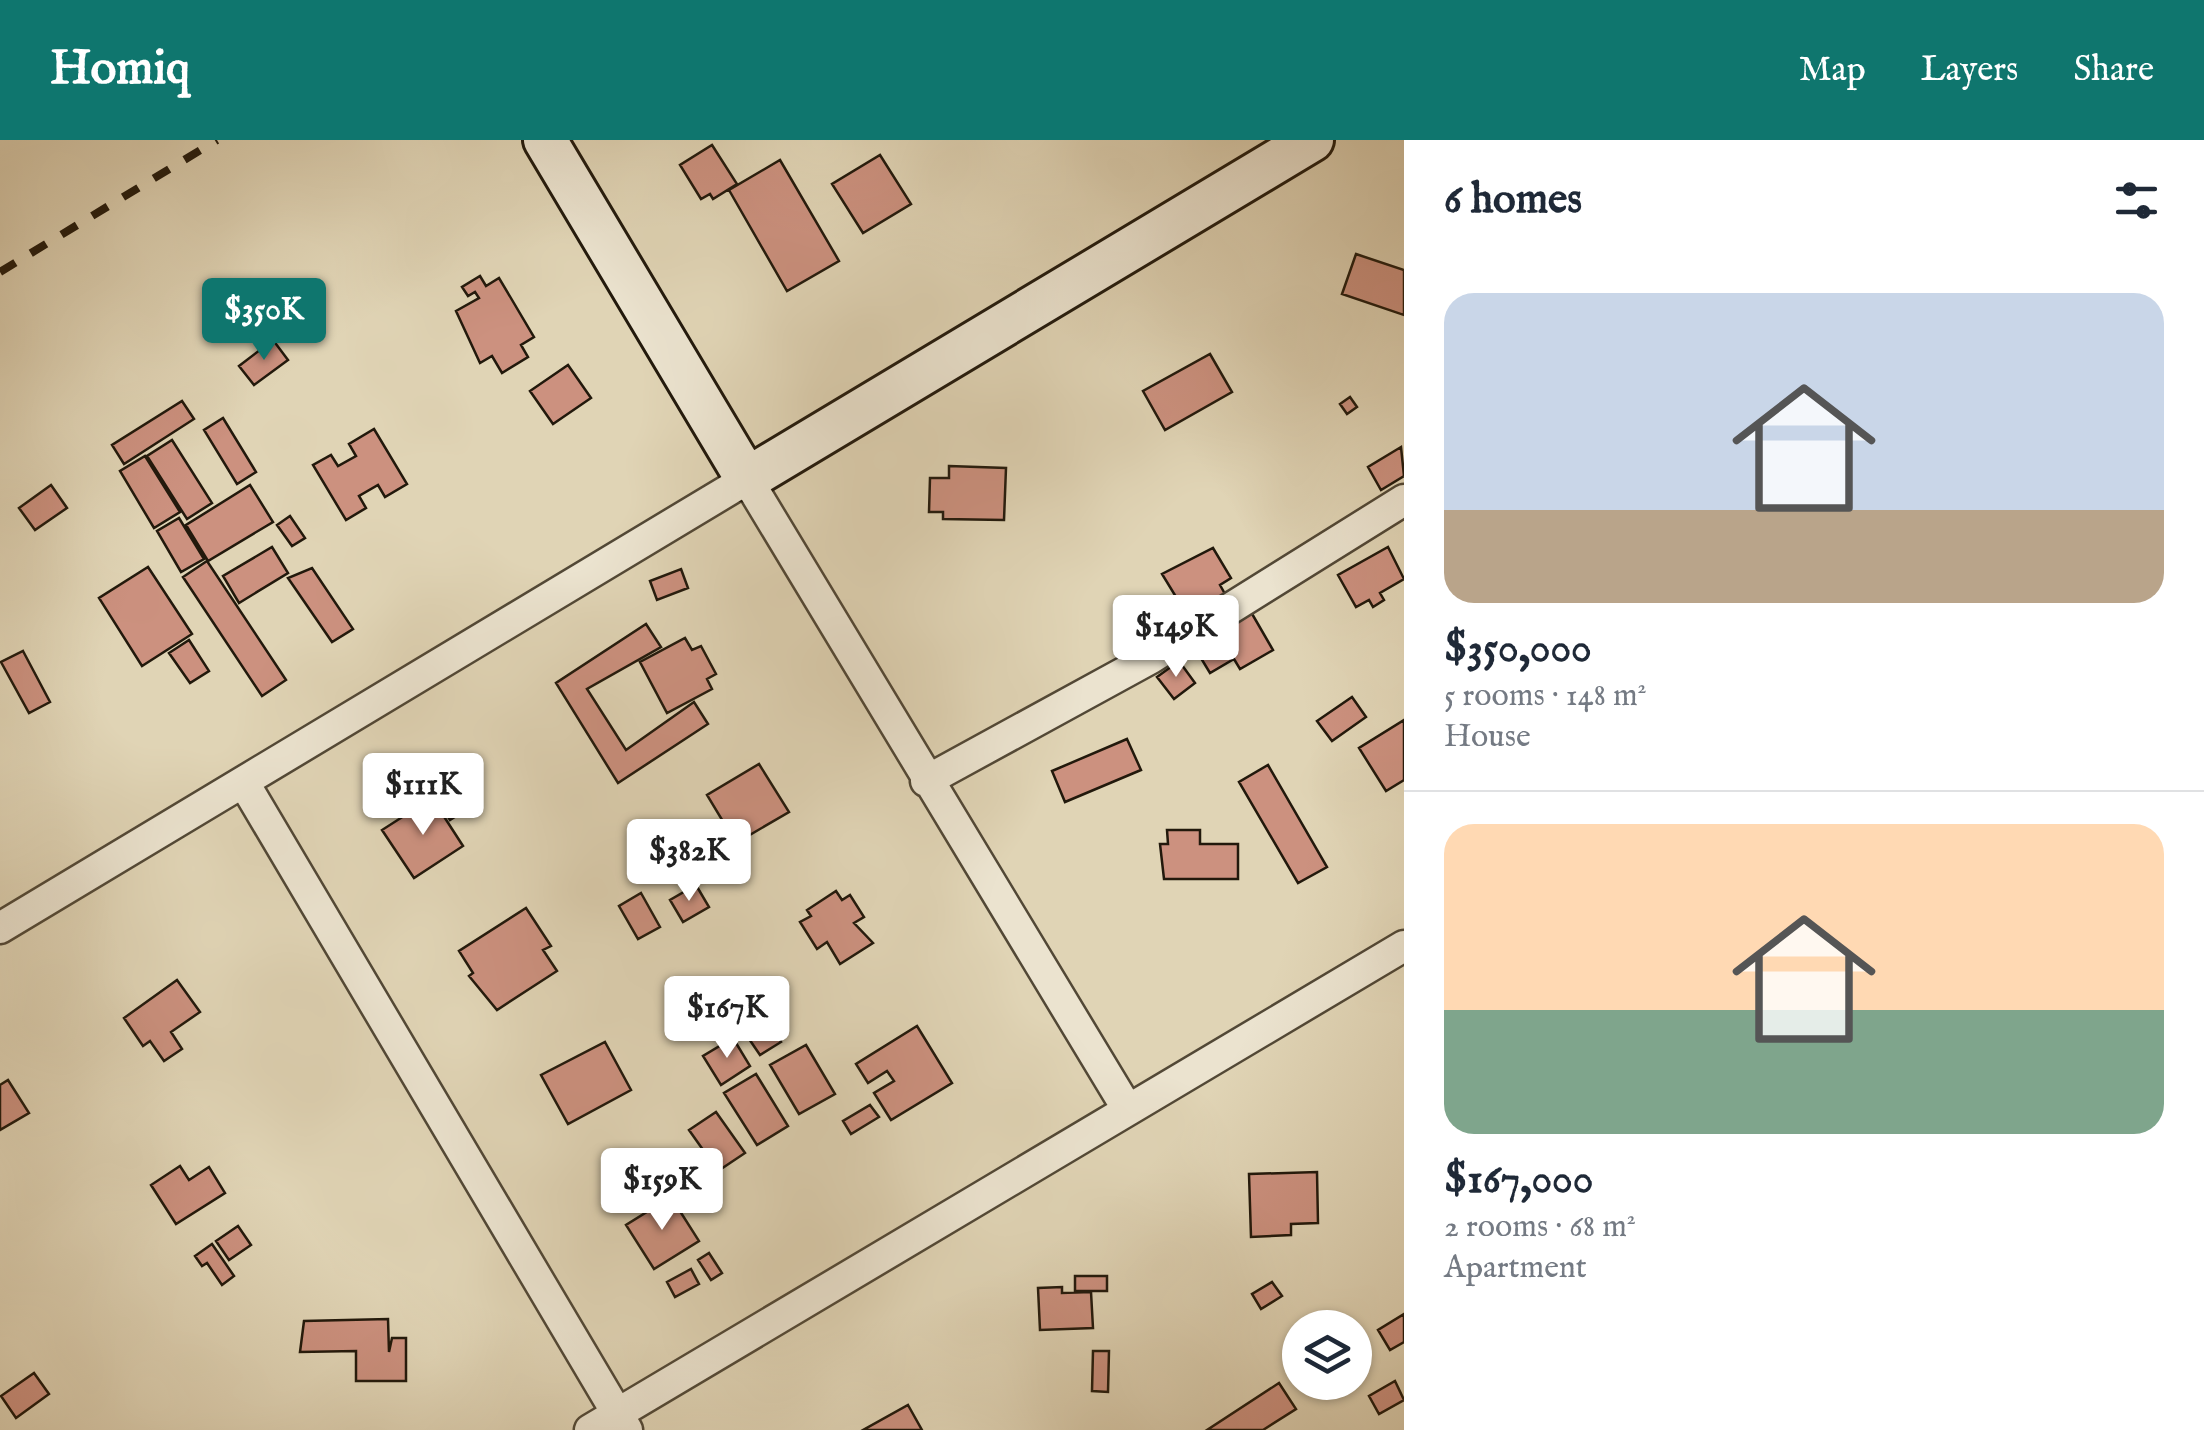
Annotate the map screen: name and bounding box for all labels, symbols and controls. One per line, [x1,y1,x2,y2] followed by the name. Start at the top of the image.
[50,40,190,100] text: Homiq
[1799,48,1866,93] text: Map
[1921,48,2018,93] text: Layers
[2073,48,2154,93] text: Share
[2109,173,2164,228] icon: filters
[1444,174,1582,227] text: 6 homes
[194,278,334,363] pin: $350K
[224,290,304,331] text: $350K
[1714,358,1894,538] icon: home
[1106,595,1246,680] pin: $149K
[1135,607,1217,648] text: $149K
[1444,623,1592,676] text: $350,000
[1444,676,1647,717] text: 5 rooms · 148 m²
[1444,717,1531,758] text: House
[353,753,493,838] pin: $111K
[385,765,461,806] text: $111K
[619,819,759,904] pin: $382K
[649,831,729,872] text: $382K
[1714,889,1894,1069] icon: home
[657,976,797,1061] pin: $167K
[686,988,768,1029] text: $167K
[592,1148,732,1233] pin: $159K
[1444,1154,1593,1207] text: $167,000
[623,1160,701,1201] text: $159K
[1444,1207,1636,1248] text: 2 rooms · 68 m²
[1444,1248,1587,1289] text: Apartment
[1282,1310,1372,1400] map controls
[1282,1310,1372,1400] button: layers

